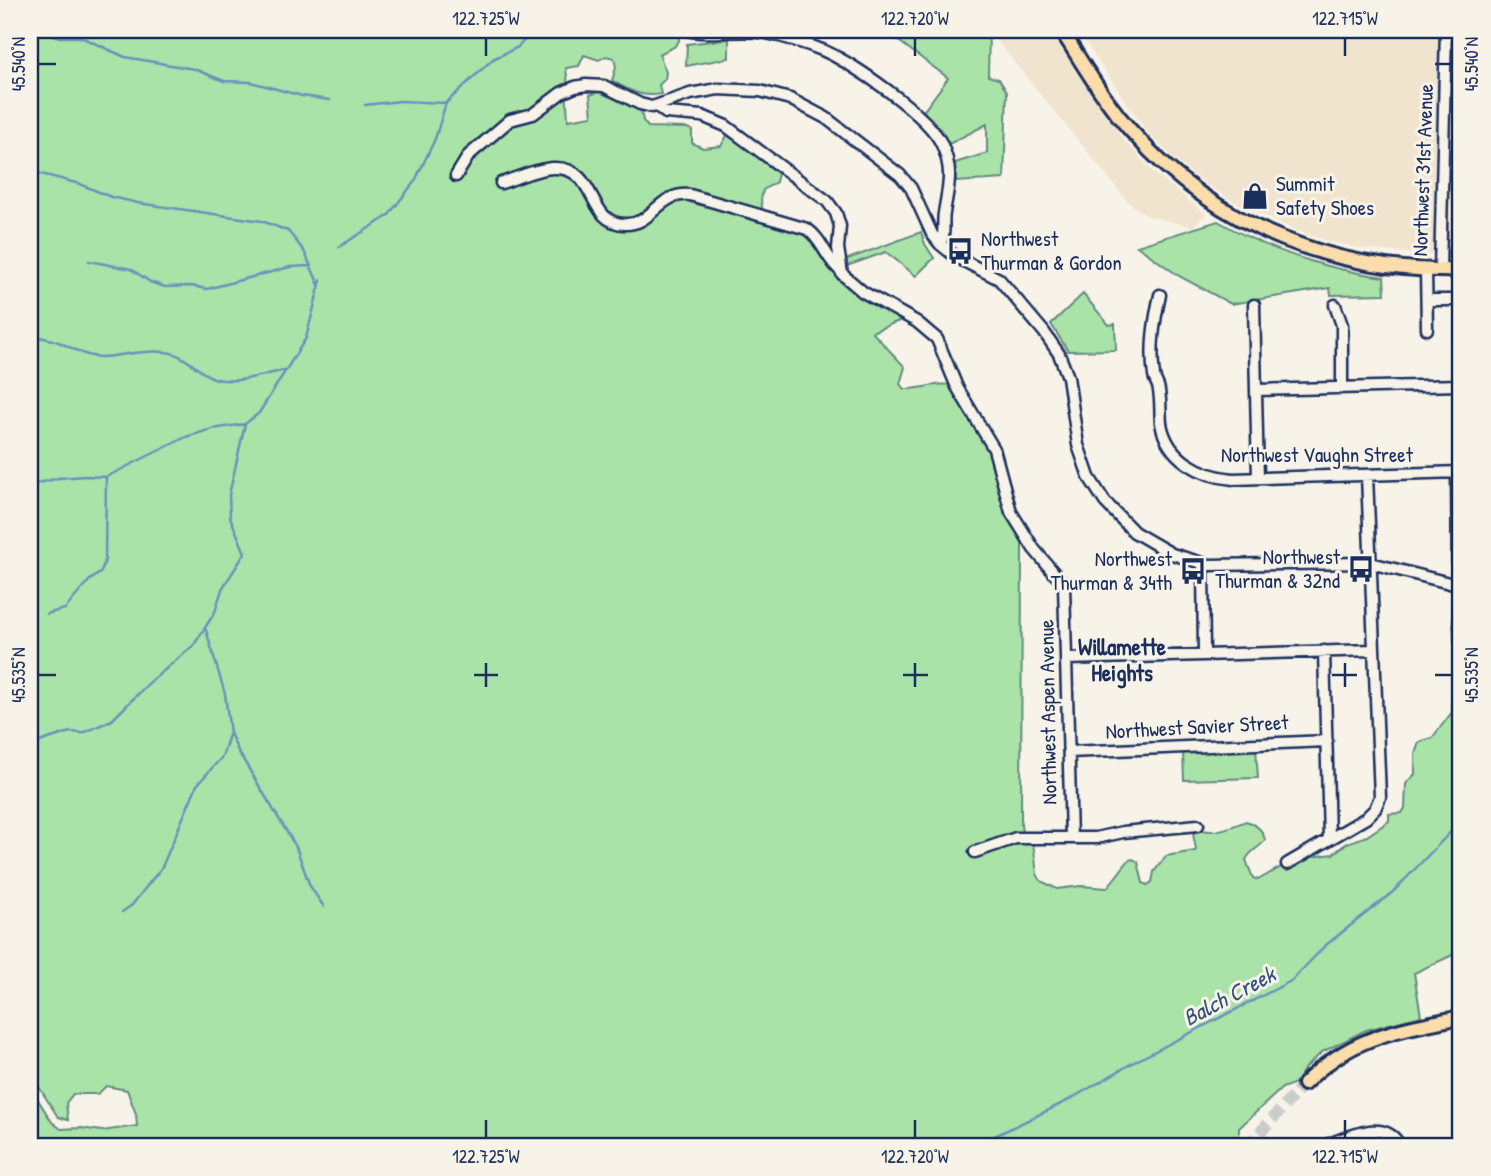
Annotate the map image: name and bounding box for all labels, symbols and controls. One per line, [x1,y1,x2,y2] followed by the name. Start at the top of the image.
[452,6,520,31] text: 122.725°W
[881,6,949,31] text: 122.720°W
[1312,6,1378,31] text: 122.715°W
[6,37,31,91] text: 45.540°N
[1459,37,1484,91] text: 45.540°N
[1405,83,1440,257] street label: Northwest 31st Avenue
[1276,169,1374,222] place label: Summit Safety Shoes
[1240,181,1270,211] shop icon: Summit Safety Shoes
[981,224,1122,277] place label: Northwest Thurman & Gordon
[945,236,975,266] bus stop icon: Northwest Thurman & Gordon
[1221,440,1414,469] street label: Northwest Vaughn Street
[1215,542,1341,595] place label: Northwest Thurman & 32nd
[1051,544,1173,597] place label: Northwest Thurman & 34th
[1346,554,1376,584] bus stop icon: Northwest Thurman & 32nd
[1178,556,1208,586] bus stop icon: Northwest Thurman & 34th
[1031,619,1064,805] street label: Northwest Aspen Avenue
[1078,631,1167,689] district label: Willamette Heights
[6,647,31,703] text: 45.535°N
[1459,647,1484,703] text: 45.535°N
[1105,707,1290,746] street label: Northwest Savier Street
[1177,957,1282,1033] water label: Balch Creek
[452,1144,520,1169] text: 122.725°W
[881,1144,949,1169] text: 122.720°W
[1312,1144,1378,1169] text: 122.715°W

